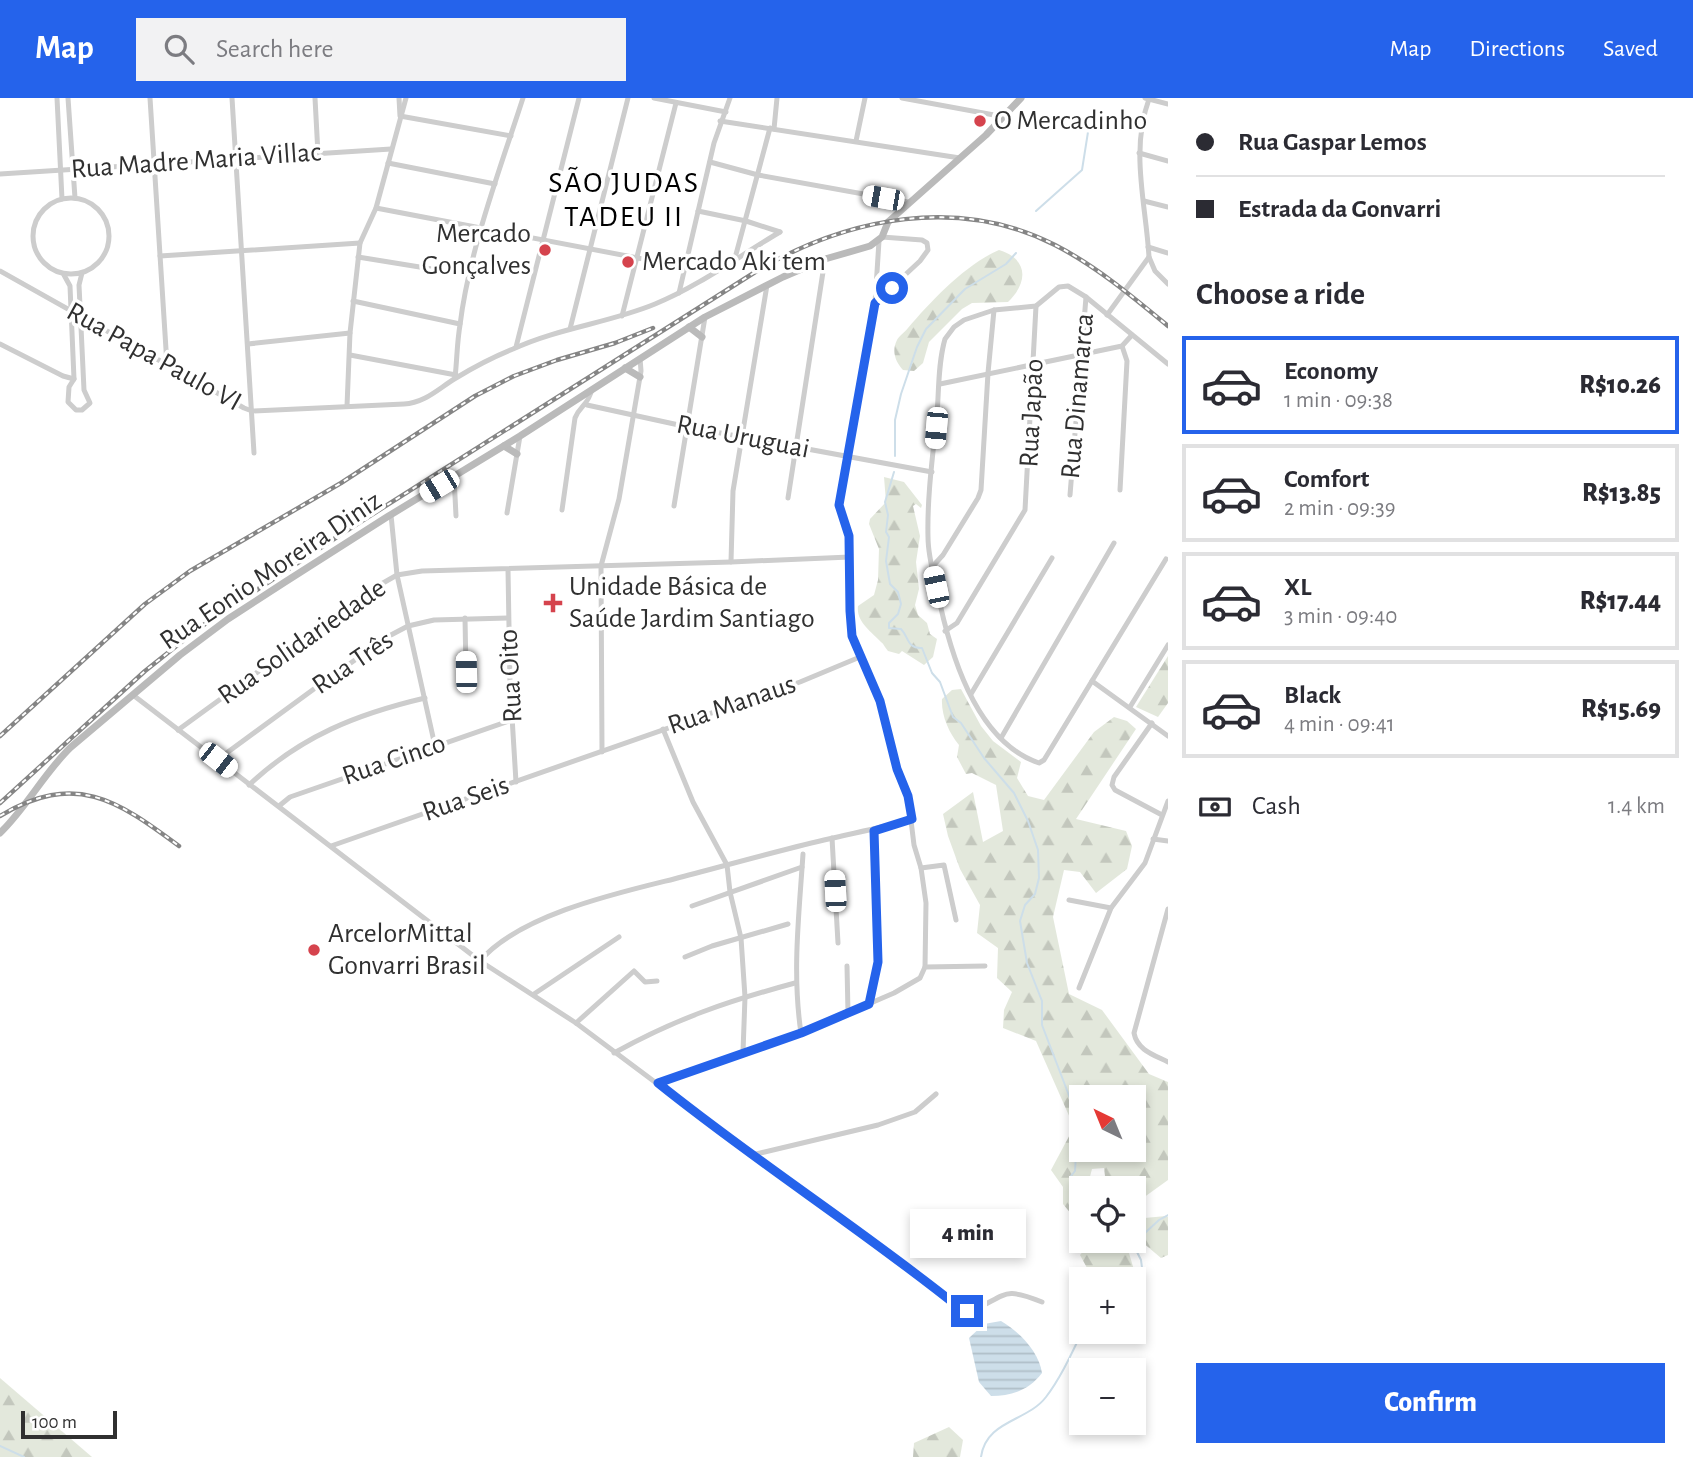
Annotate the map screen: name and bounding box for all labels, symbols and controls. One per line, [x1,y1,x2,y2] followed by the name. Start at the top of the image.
[136,18,626,81] search box
[160,30,198,68] icon: search
[35,32,94,65] text: Map
[216,36,334,62] text: Search here
[1389,37,1431,61] text: Map
[1469,37,1565,61] text: Directions
[1603,37,1658,61] text: Saved
[994,107,1147,135] place label: O Mercadinho
[972,113,988,129] marker: O Mercadinho
[1238,129,1427,155] text: Rua Gaspar Lemos
[70,138,322,184] street label: Rua Madre Maria Villac
[548,166,700,232] district label: SÃO JUDAS TADEU II
[861,184,906,212] car
[1238,196,1441,222] text: Estrada da Gonvarri
[422,220,531,280] place label: Mercado Gonçalves
[537,242,553,258] marker: Mercado Gonçalves
[642,248,826,276] place label: Mercado Aki tem
[620,254,636,270] marker: Mercado Aki tem
[876,272,908,304] route start
[1196,278,1365,310] text: Choose a ride
[62,297,246,417] street label: Rua Papa Paulo VI
[1057,312,1099,480] street label: Rua Dinamarca
[1200,354,1263,417] icon: car
[1015,358,1049,468] street label: Rua Japão
[1284,358,1378,384] text: Economy
[1579,372,1661,398] text: R$10.26
[1284,389,1393,412] text: 1 min · 09:38
[924,406,949,450] car
[674,410,812,464] street label: Rua Uruguai
[1200,462,1263,525] icon: car
[416,466,463,506] car
[1284,466,1369,492] text: Comfort
[1582,480,1661,506] text: R$13.85
[155,487,387,655] street label: Rua Eonio Moreira Diniz
[1284,497,1395,520] text: 2 min · 09:39
[922,564,951,610] car
[1200,570,1263,633] icon: car
[569,573,815,633] place label: Unidade Básica de Saúde Jardim Santiago
[213,574,391,710] street label: Rua Solidariedade
[1284,574,1311,600] text: XL
[1580,588,1661,614] text: R$17.44
[543,593,563,613] marker: Unidade Básica de Saúde Jardim Santiago
[1284,605,1397,628] text: 3 min · 09:40
[307,626,399,700] street label: Rua Três
[495,628,527,724] street label: Rua Oito
[456,651,477,693] car
[664,670,800,740] street label: Rua Manaus
[1200,678,1263,741] icon: car
[1284,682,1341,708] text: Black
[1581,696,1661,722] text: R$15.69
[1284,713,1395,736] text: 4 min · 09:41
[339,729,449,791] street label: Rua Cinco
[195,739,242,781] car
[419,771,513,827] street label: Rua Seis
[1196,788,1234,826] icon: cash
[1252,793,1301,819] text: Cash
[1608,795,1665,818] text: 1.4 km
[824,869,847,913] car
[328,920,486,980] place label: ArcelorMittal Gonvarri Brasil
[306,942,322,958] marker: ArcelorMittal Gonvarri Brasil
[1069,1085,1146,1162] north arrow
[1069,1085,1146,1435] map controls
[1069,1176,1146,1253] button: locate
[909,1210,1025,1258] callout: 4 min
[942,1222,994,1245] text: 4 min
[1069,1267,1146,1344] button: +
[951,1295,983,1327] route end
[1069,1358,1146,1435] button: −
[1196,1363,1665,1443] button: Confirm
[21,1408,117,1440] scale bar
[32,1413,77,1432] text: 100 m

